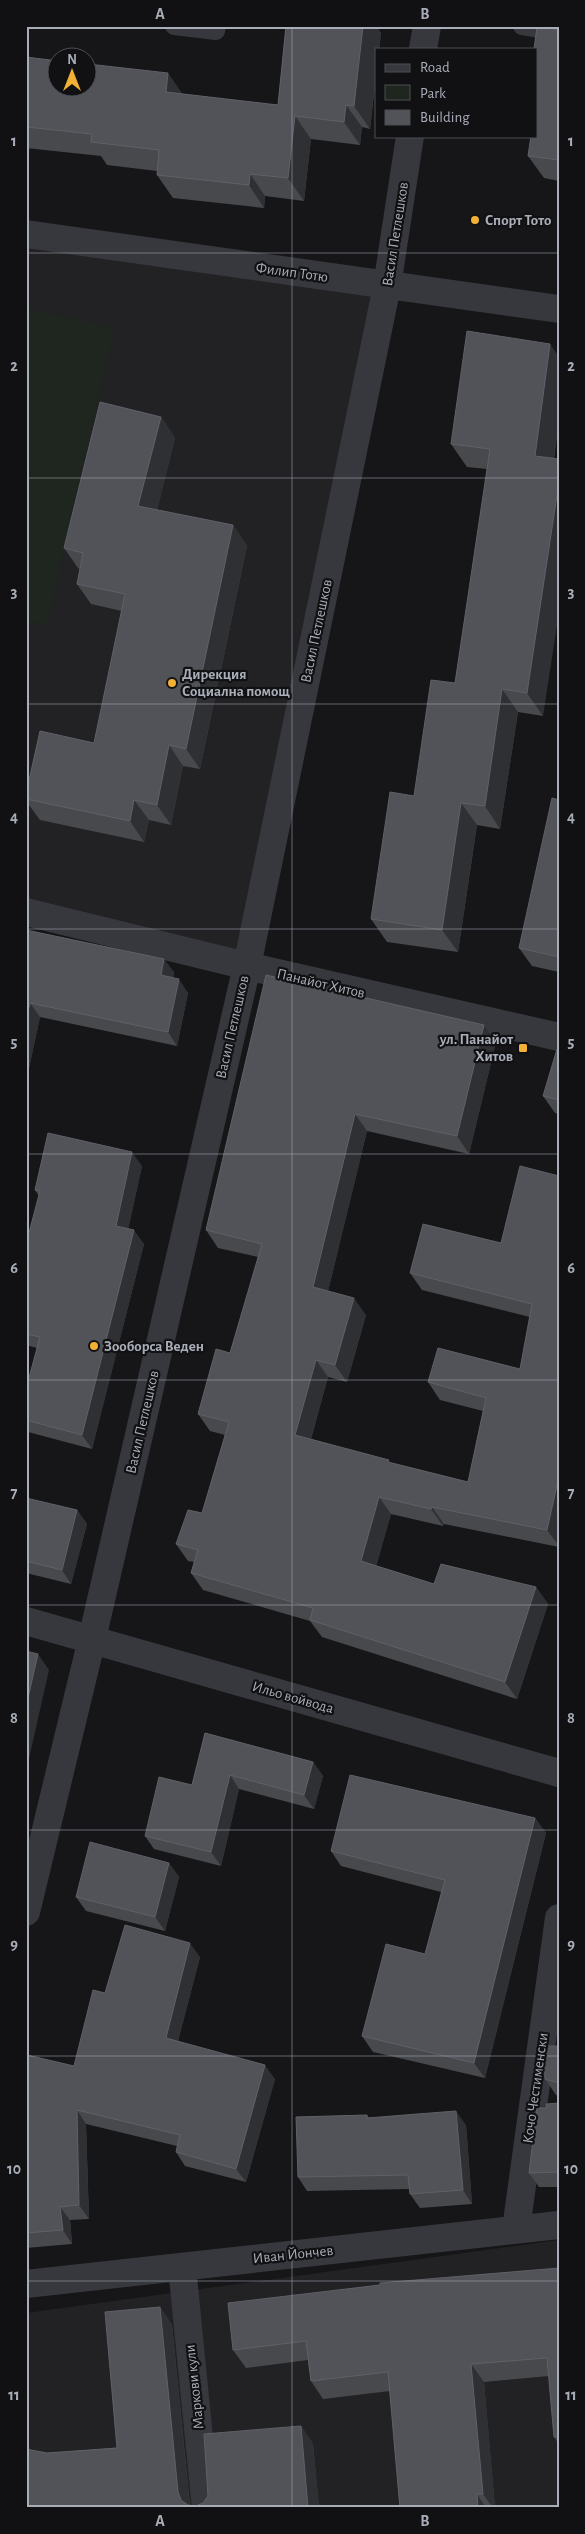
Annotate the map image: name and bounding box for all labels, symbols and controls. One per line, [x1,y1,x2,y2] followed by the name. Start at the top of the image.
[155,6,165,22] text: A
[420,6,430,22] text: B
[48,48,98,98] north arrow
[375,48,538,138] legend
[67,53,77,67] text: N
[420,60,450,75] text: Road
[420,86,446,101] text: Park
[420,110,470,125] text: Building
[11,133,17,149] text: 1
[568,133,574,149] text: 1
[380,181,411,287] street label: Васил Петлешков
[485,213,551,228] place label: Спорт Тото
[469,214,481,226] marker: Спорт Тото
[255,260,329,285] street label: Филип Тотю
[10,358,18,374] text: 2
[567,358,575,374] text: 2
[298,578,335,684] street label: Васил Петлешков
[11,584,18,600] text: 3
[568,584,575,600] text: 3
[182,667,290,699] place label: Дирекция Социална помощ
[166,677,178,689] marker: Дирекция Социална помощ
[10,809,18,825] text: 4
[567,809,575,825] text: 4
[275,966,366,1001] street label: Панайот Хитов
[213,974,252,1080] street label: Васил Петлешков
[439,1032,513,1064] place label: ул. Панайот Хитов
[11,1034,18,1050] text: 5
[568,1034,575,1050] text: 5
[517,1042,529,1054] marker: ул. Панайот Хитов
[10,1260,18,1276] text: 6
[567,1260,575,1276] text: 6
[104,1339,204,1354] place label: Зооборса Веден
[88,1340,100,1352] marker: Зооборса Веден
[123,1369,162,1475] street label: Васил Петлешков
[11,1485,18,1501] text: 7
[568,1485,575,1501] text: 7
[250,1679,335,1716] street label: Ильо войвода
[10,1710,18,1726] text: 8
[567,1710,575,1726] text: 8
[10,1936,18,1952] text: 9
[567,1936,575,1952] text: 9
[520,2032,551,2145] street label: Кочо Честименски
[7,2161,21,2177] text: 10
[564,2161,578,2177] text: 10
[252,2243,334,2266] street label: Иван Йончев
[183,2344,206,2430] street label: Маркови кули
[8,2387,20,2403] text: 11
[565,2387,577,2403] text: 11
[155,2513,165,2529] text: A
[420,2513,430,2529] text: B

